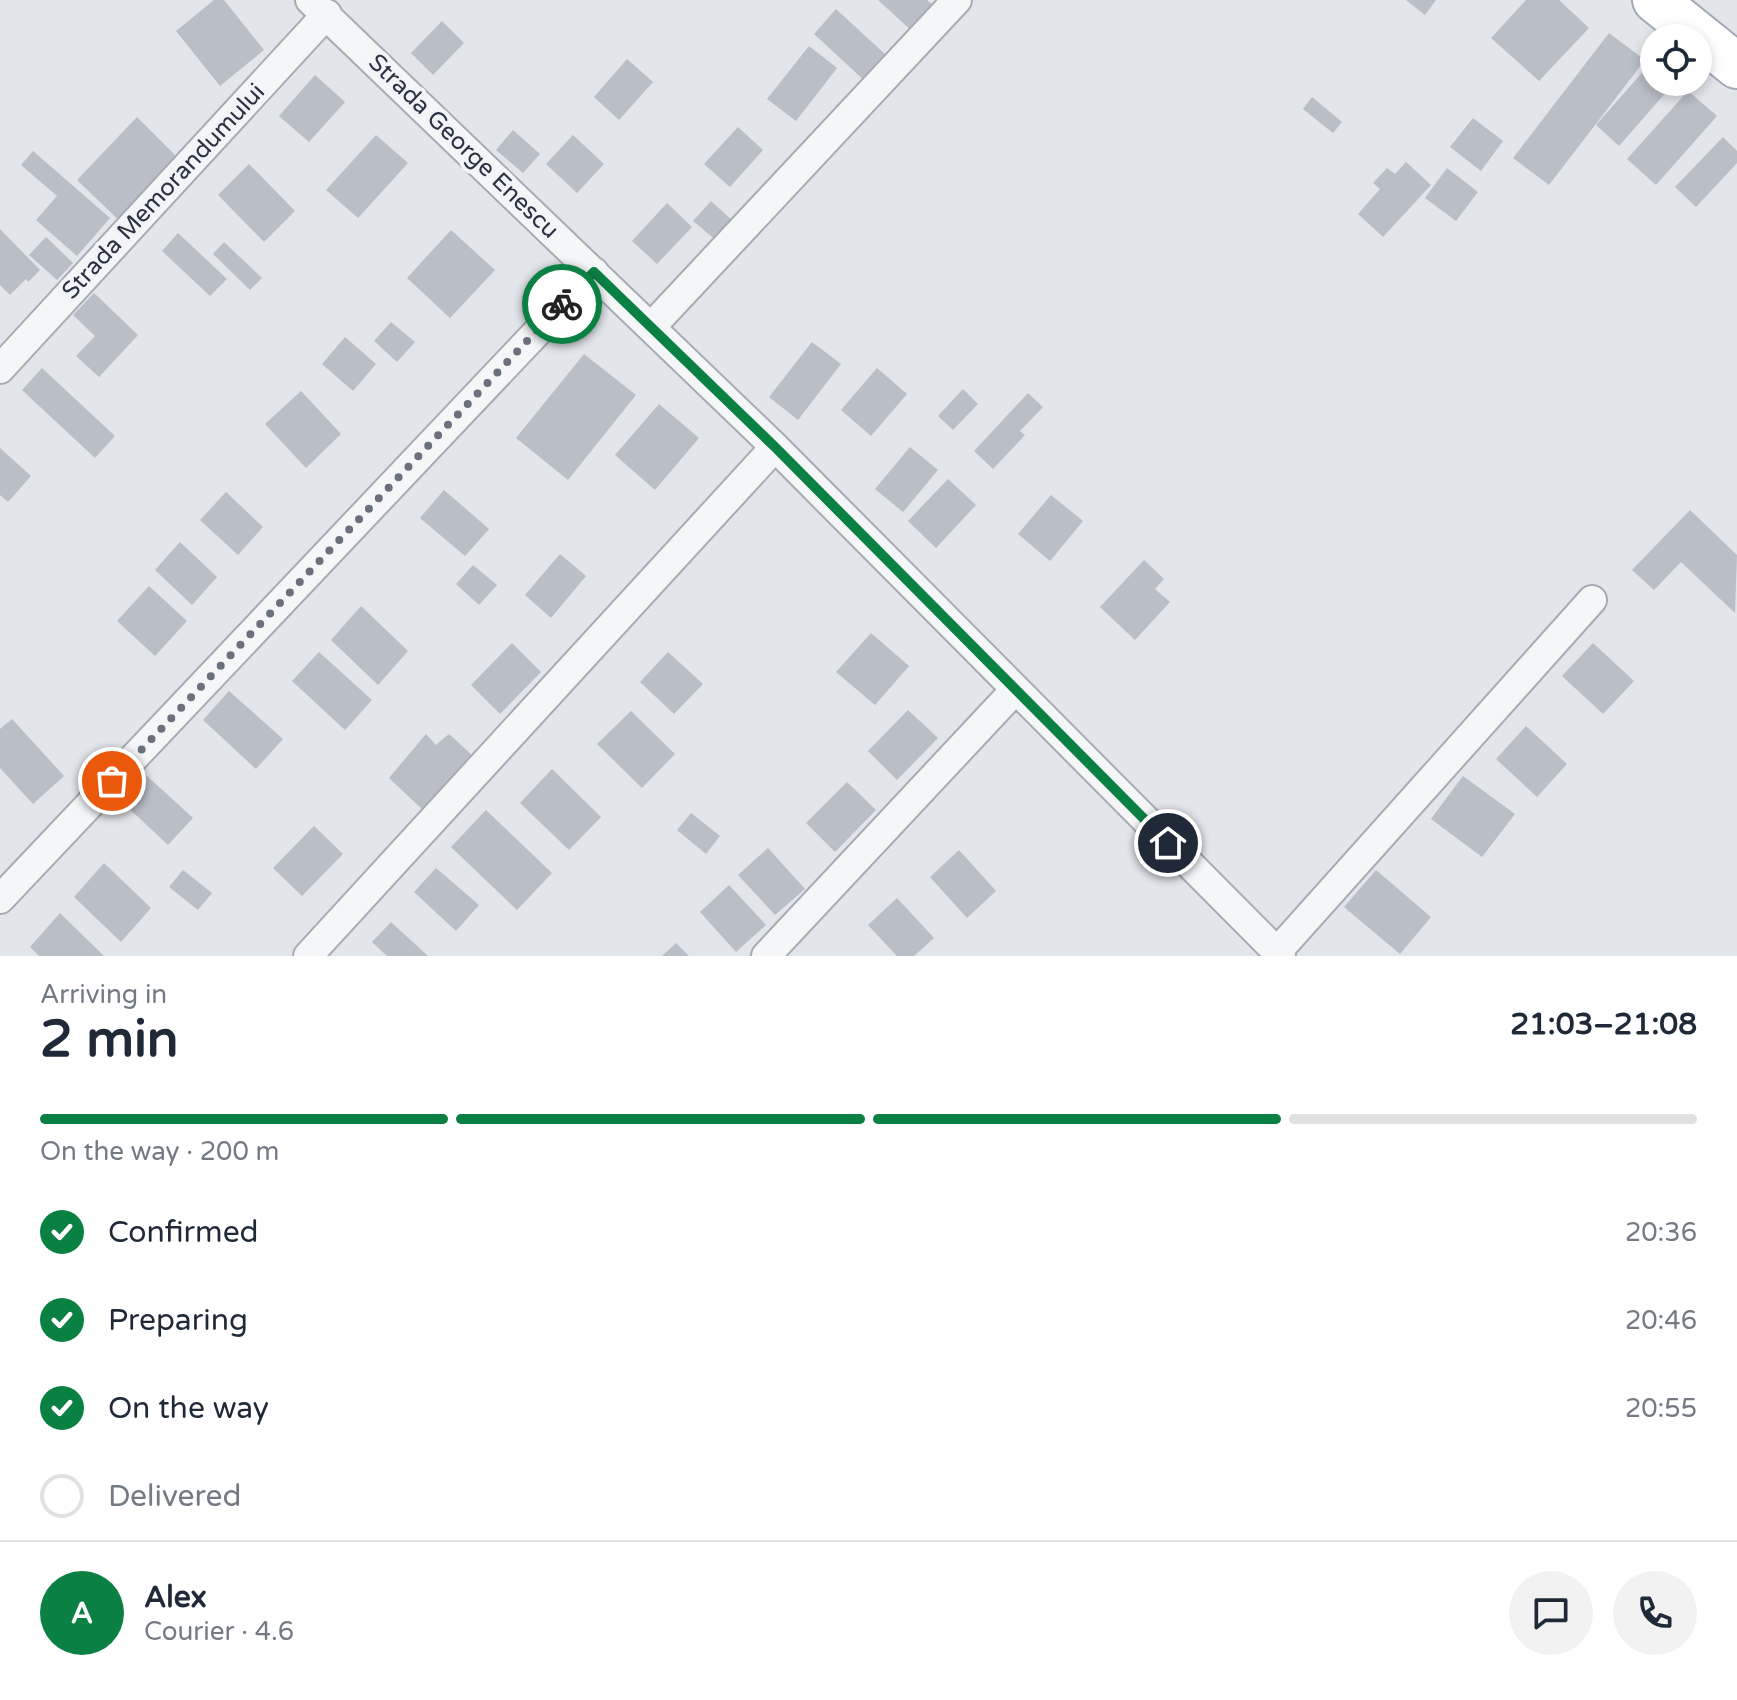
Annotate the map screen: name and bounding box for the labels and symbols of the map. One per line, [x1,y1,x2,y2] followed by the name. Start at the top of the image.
[362,48,565,245] street label: Strada George Enescu
[56,78,271,305] street label: Strada Memorandumului
[522,264,602,344] courier
[78,747,146,815] pin
[1134,809,1202,877] pin

